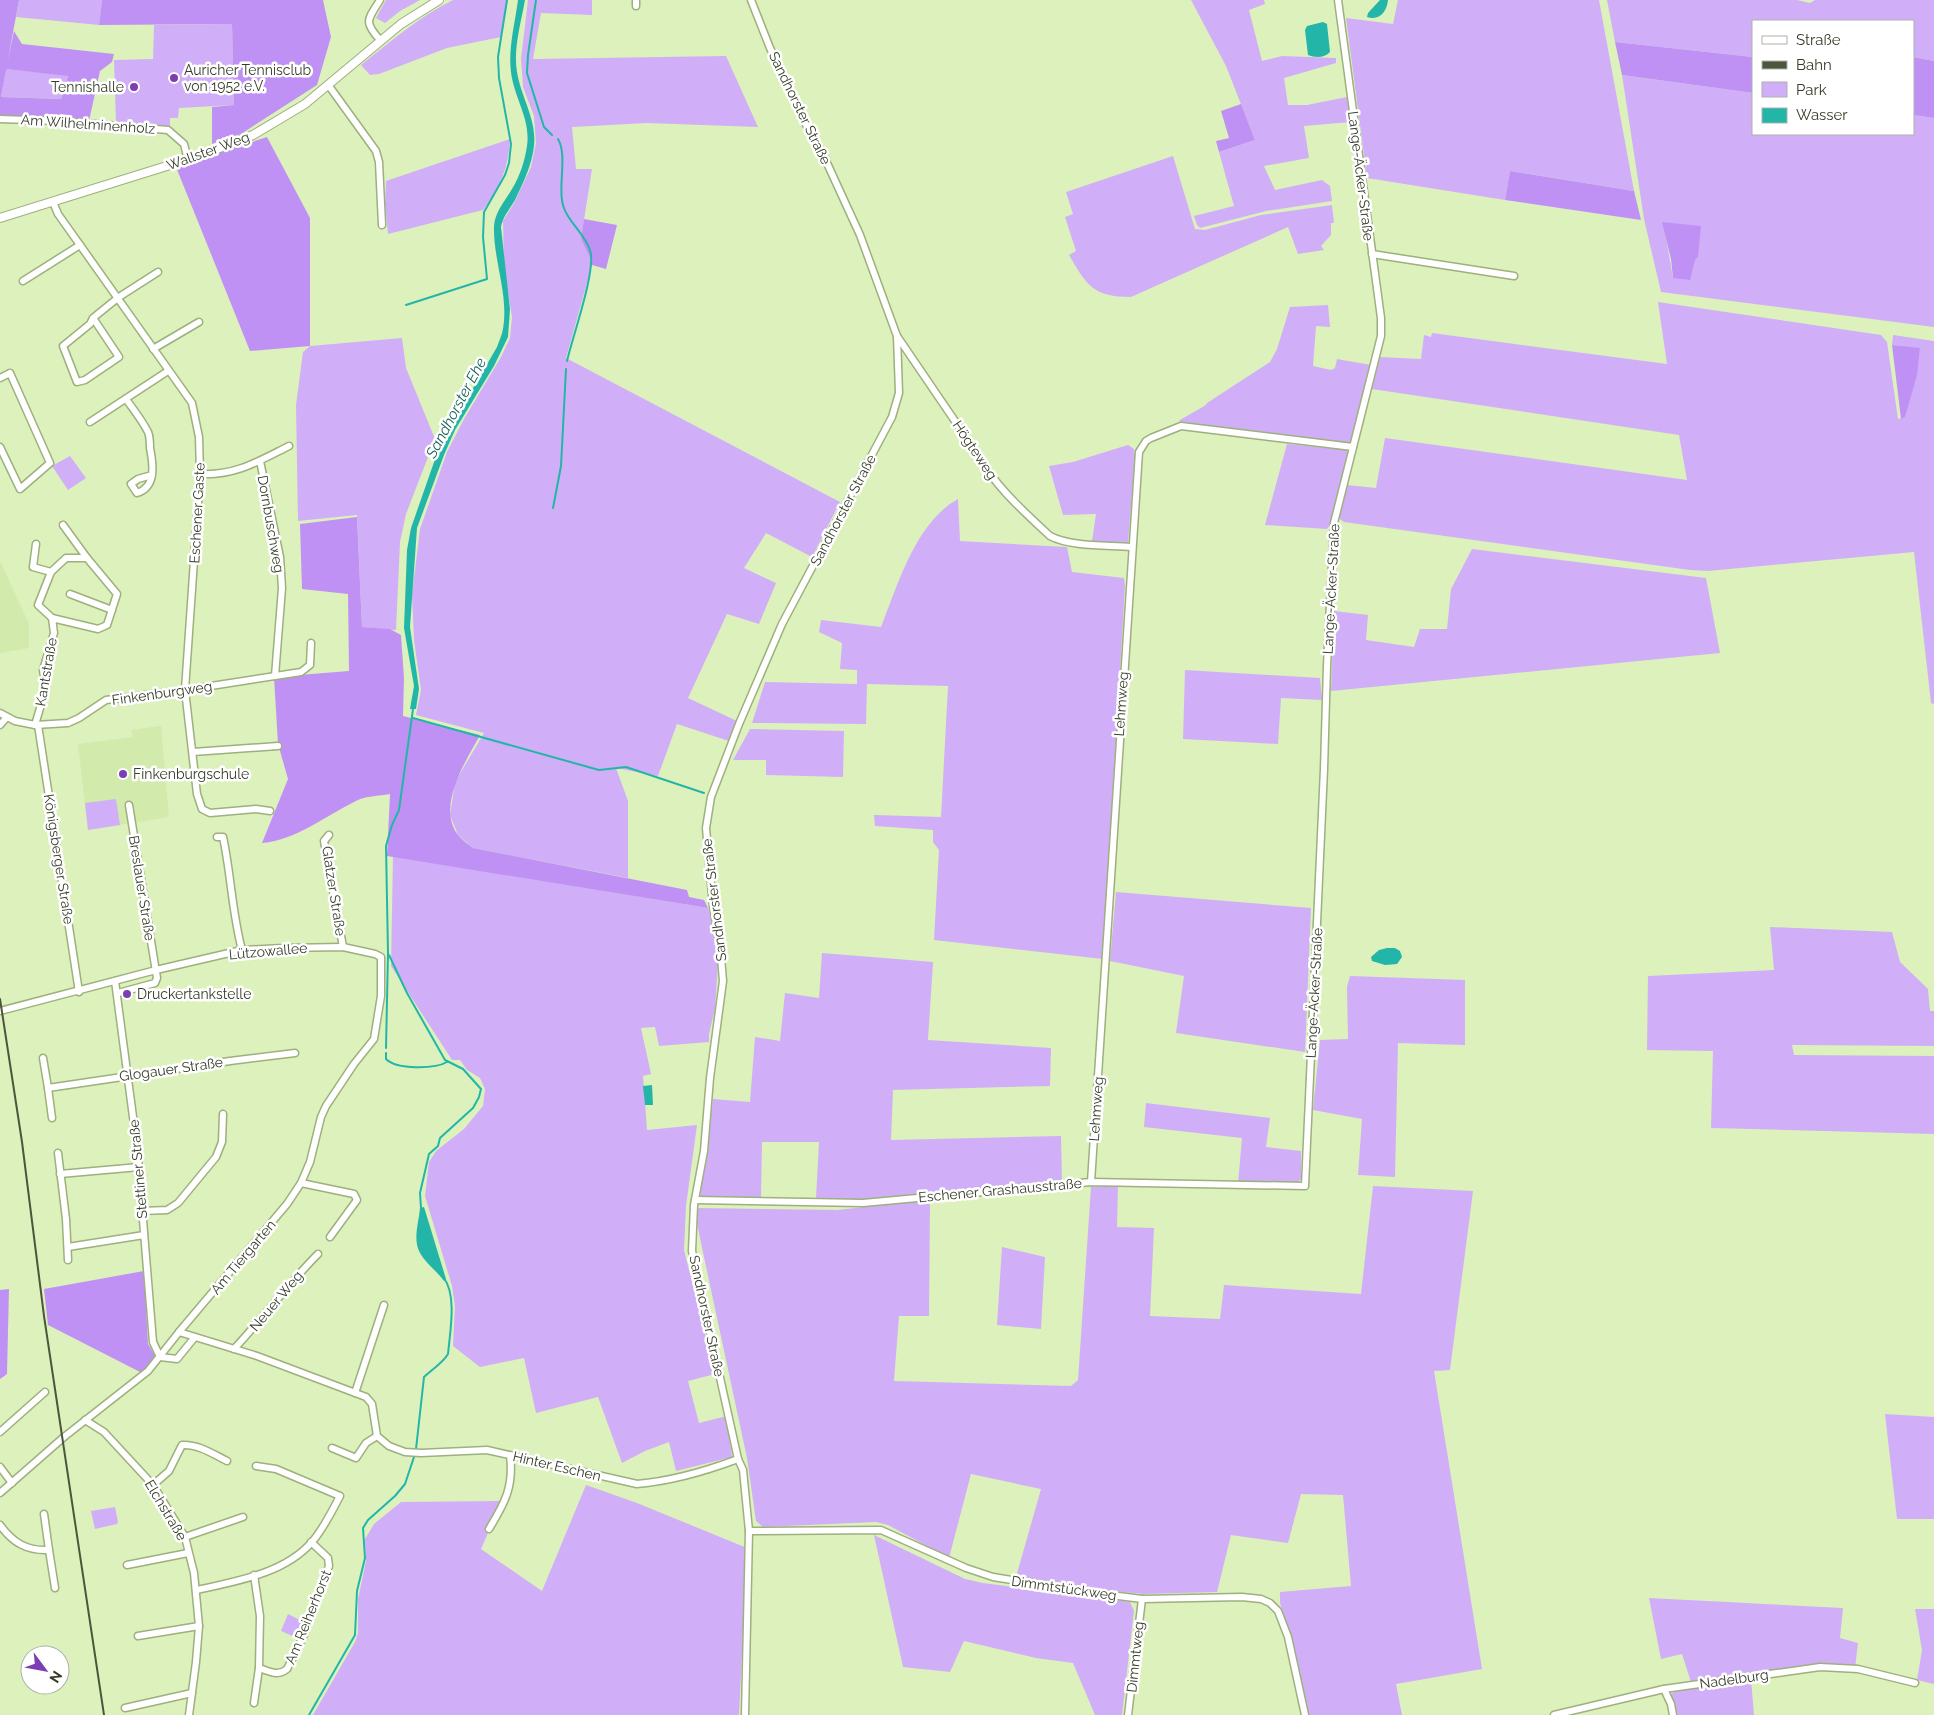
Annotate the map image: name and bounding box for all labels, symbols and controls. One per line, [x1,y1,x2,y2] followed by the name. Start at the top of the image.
[1752,20,1914,135] legend
[1796,31,1841,49] text: Straße
[766,49,834,167] street label: Sandhorster Straße
[1796,56,1832,74] text: Bahn
[184,62,312,94] place label: Auricher Tennisclub von 1952 e.V.
[168,72,180,84] marker: Auricher Tennisclub von 1952 e.V.
[51,79,124,95] place label: Tennishalle
[128,81,140,93] marker: Tennishalle
[1796,81,1827,99] text: Park
[1796,106,1848,124] text: Wasser
[1345,110,1379,242] street label: Lange-Äcker-Straße
[20,111,156,137] street label: Am Wilhelminenholz
[164,129,252,173] street label: Wallster Weg
[422,355,490,462] water label: Sandhorster Ehe
[949,417,1001,483] street label: Högteweg
[807,452,879,568] street label: Sandhorster Straße
[186,462,208,564] street label: Eschener Gaste
[255,474,287,574] street label: Dornbuschweg
[1318,523,1342,655] street label: Lange-Äcker-Straße
[32,636,60,708] street label: Kantstraße
[1111,671,1131,737] street label: Lehmweg
[111,678,213,708] street label: Finkenburgweg
[133,766,249,782] place label: Finkenburgschule
[117,768,129,780] marker: Finkenburgschule
[41,793,77,925] street label: Königsberger Straße
[126,834,158,942] street label: Breslauer Straße
[699,838,729,962] street label: Sandhorster Straße
[319,845,349,937] street label: Glatzer Straße
[1301,927,1325,1059] street label: Lange-Äcker-Straße
[228,940,308,962] street label: Lützowallee
[137,986,251,1002] place label: Druckertankstelle
[121,988,133,1000] marker: Druckertankstelle
[118,1054,224,1084] street label: Glogauer Straße
[1086,1076,1106,1142] street label: Lehmweg
[126,1119,150,1219] street label: Stettiner Straße
[918,1175,1082,1205] street label: Eschener Grashausstraße
[207,1217,279,1297] street label: Am Tiergarten
[686,1254,728,1378] street label: Sandhorster Straße
[246,1268,306,1334] street label: Neuer Weg
[511,1448,603,1484] street label: Hinter Eschen
[142,1477,190,1543] street label: Elchstraße
[282,1567,334,1666] street label: Am Reiherhorst
[1010,1573,1118,1603] street label: Dimmtstückweg
[1123,1621,1147,1693] street label: Dimmtweg
[20,1645,70,1695] north arrow
[1699,1666,1769,1692] street label: Nadelburg
[46,1668,66,1686] text: N

